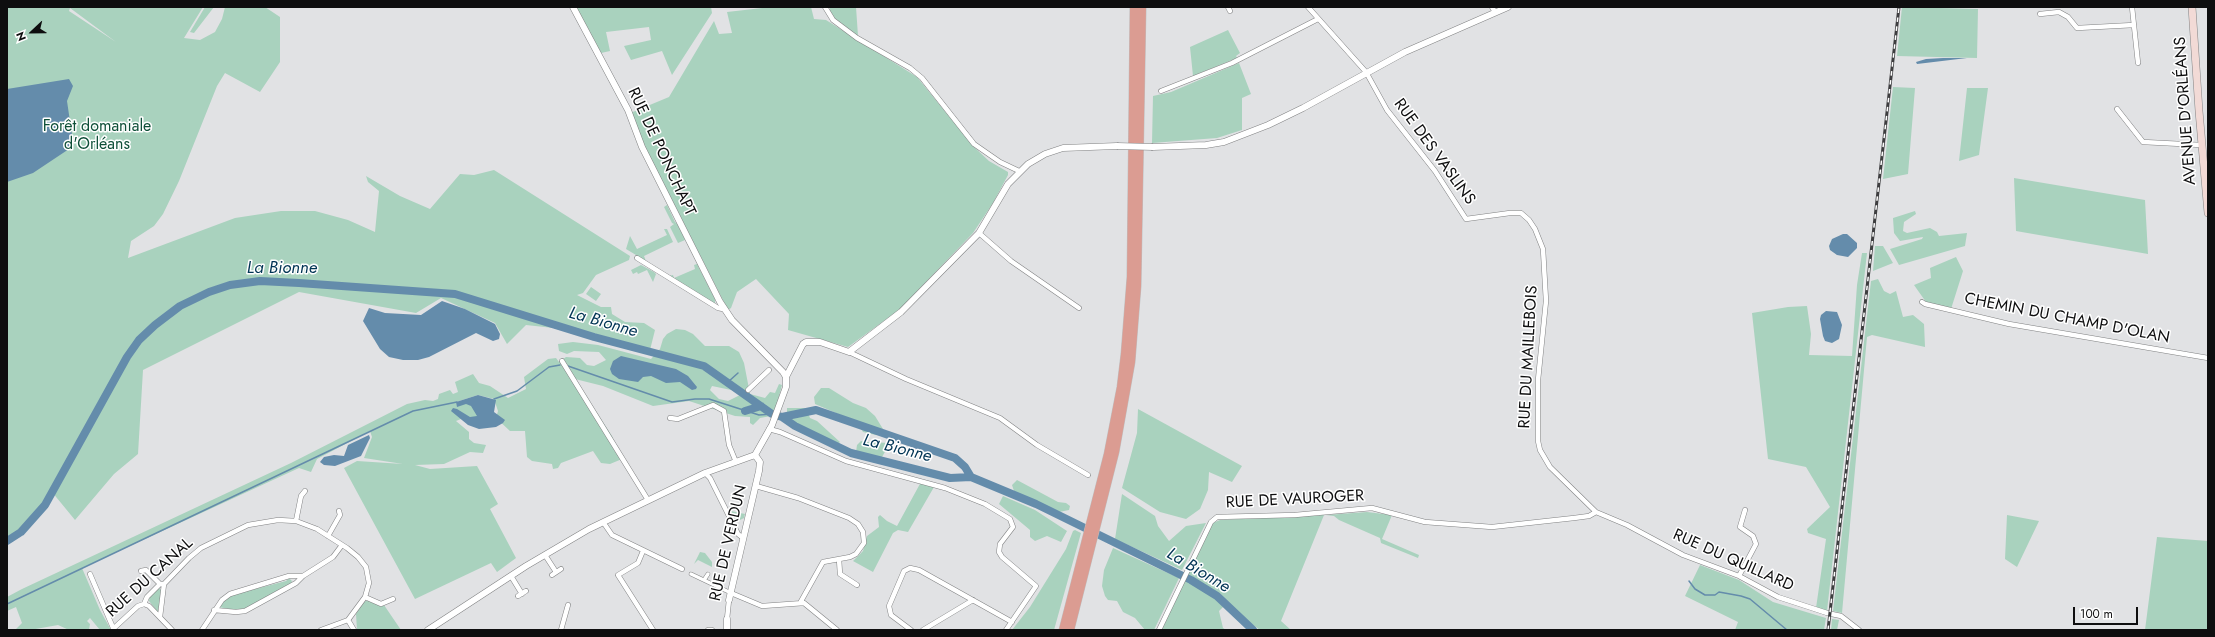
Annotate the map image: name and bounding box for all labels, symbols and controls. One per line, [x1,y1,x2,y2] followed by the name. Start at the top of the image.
[12,12,52,52] north arrow
[12,29,30,44] text: N
[2171,36,2201,186] street label: AVENUE D'ORLÉANS
[623,85,699,219] street label: RUE DE PONCHAPT
[1389,95,1479,209] street label: RUE DES VASLINS
[43,117,151,155] park label: Forêt domaniale d'Orléans
[247,259,317,279] water label: La Bionne
[1516,285,1542,429] street label: RUE DU MAILLEBOIS
[1963,290,2171,348] street label: CHEMIN DU CHAMP D'OLAN
[566,304,640,342] water label: La Bionne
[860,431,934,467] water label: La Bionne
[706,483,752,603] street label: RUE DE VERDUN
[1225,487,1365,513] street label: RUE DE VAUROGER
[1670,526,1796,596] street label: RUE DU QUILLARD
[103,534,197,622] street label: RUE DU CANAL
[1163,544,1233,598] water label: La Bionne
[2075,599,2140,625] scale bar
[2080,605,2113,623] text: 100 m

